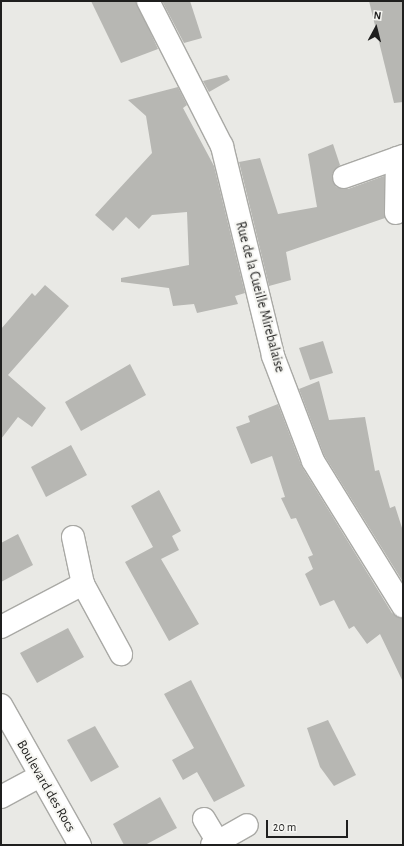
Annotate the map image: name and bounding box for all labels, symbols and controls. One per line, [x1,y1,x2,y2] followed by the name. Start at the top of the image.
[356,8,396,48] north arrow
[373,10,382,22] text: N
[232,220,288,374] street label: Rue de la Cueille Mirebalaise
[13,737,79,835] street label: Boulevard des Rocs
[268,812,350,838] scale bar
[273,821,296,833] text: 20 m

